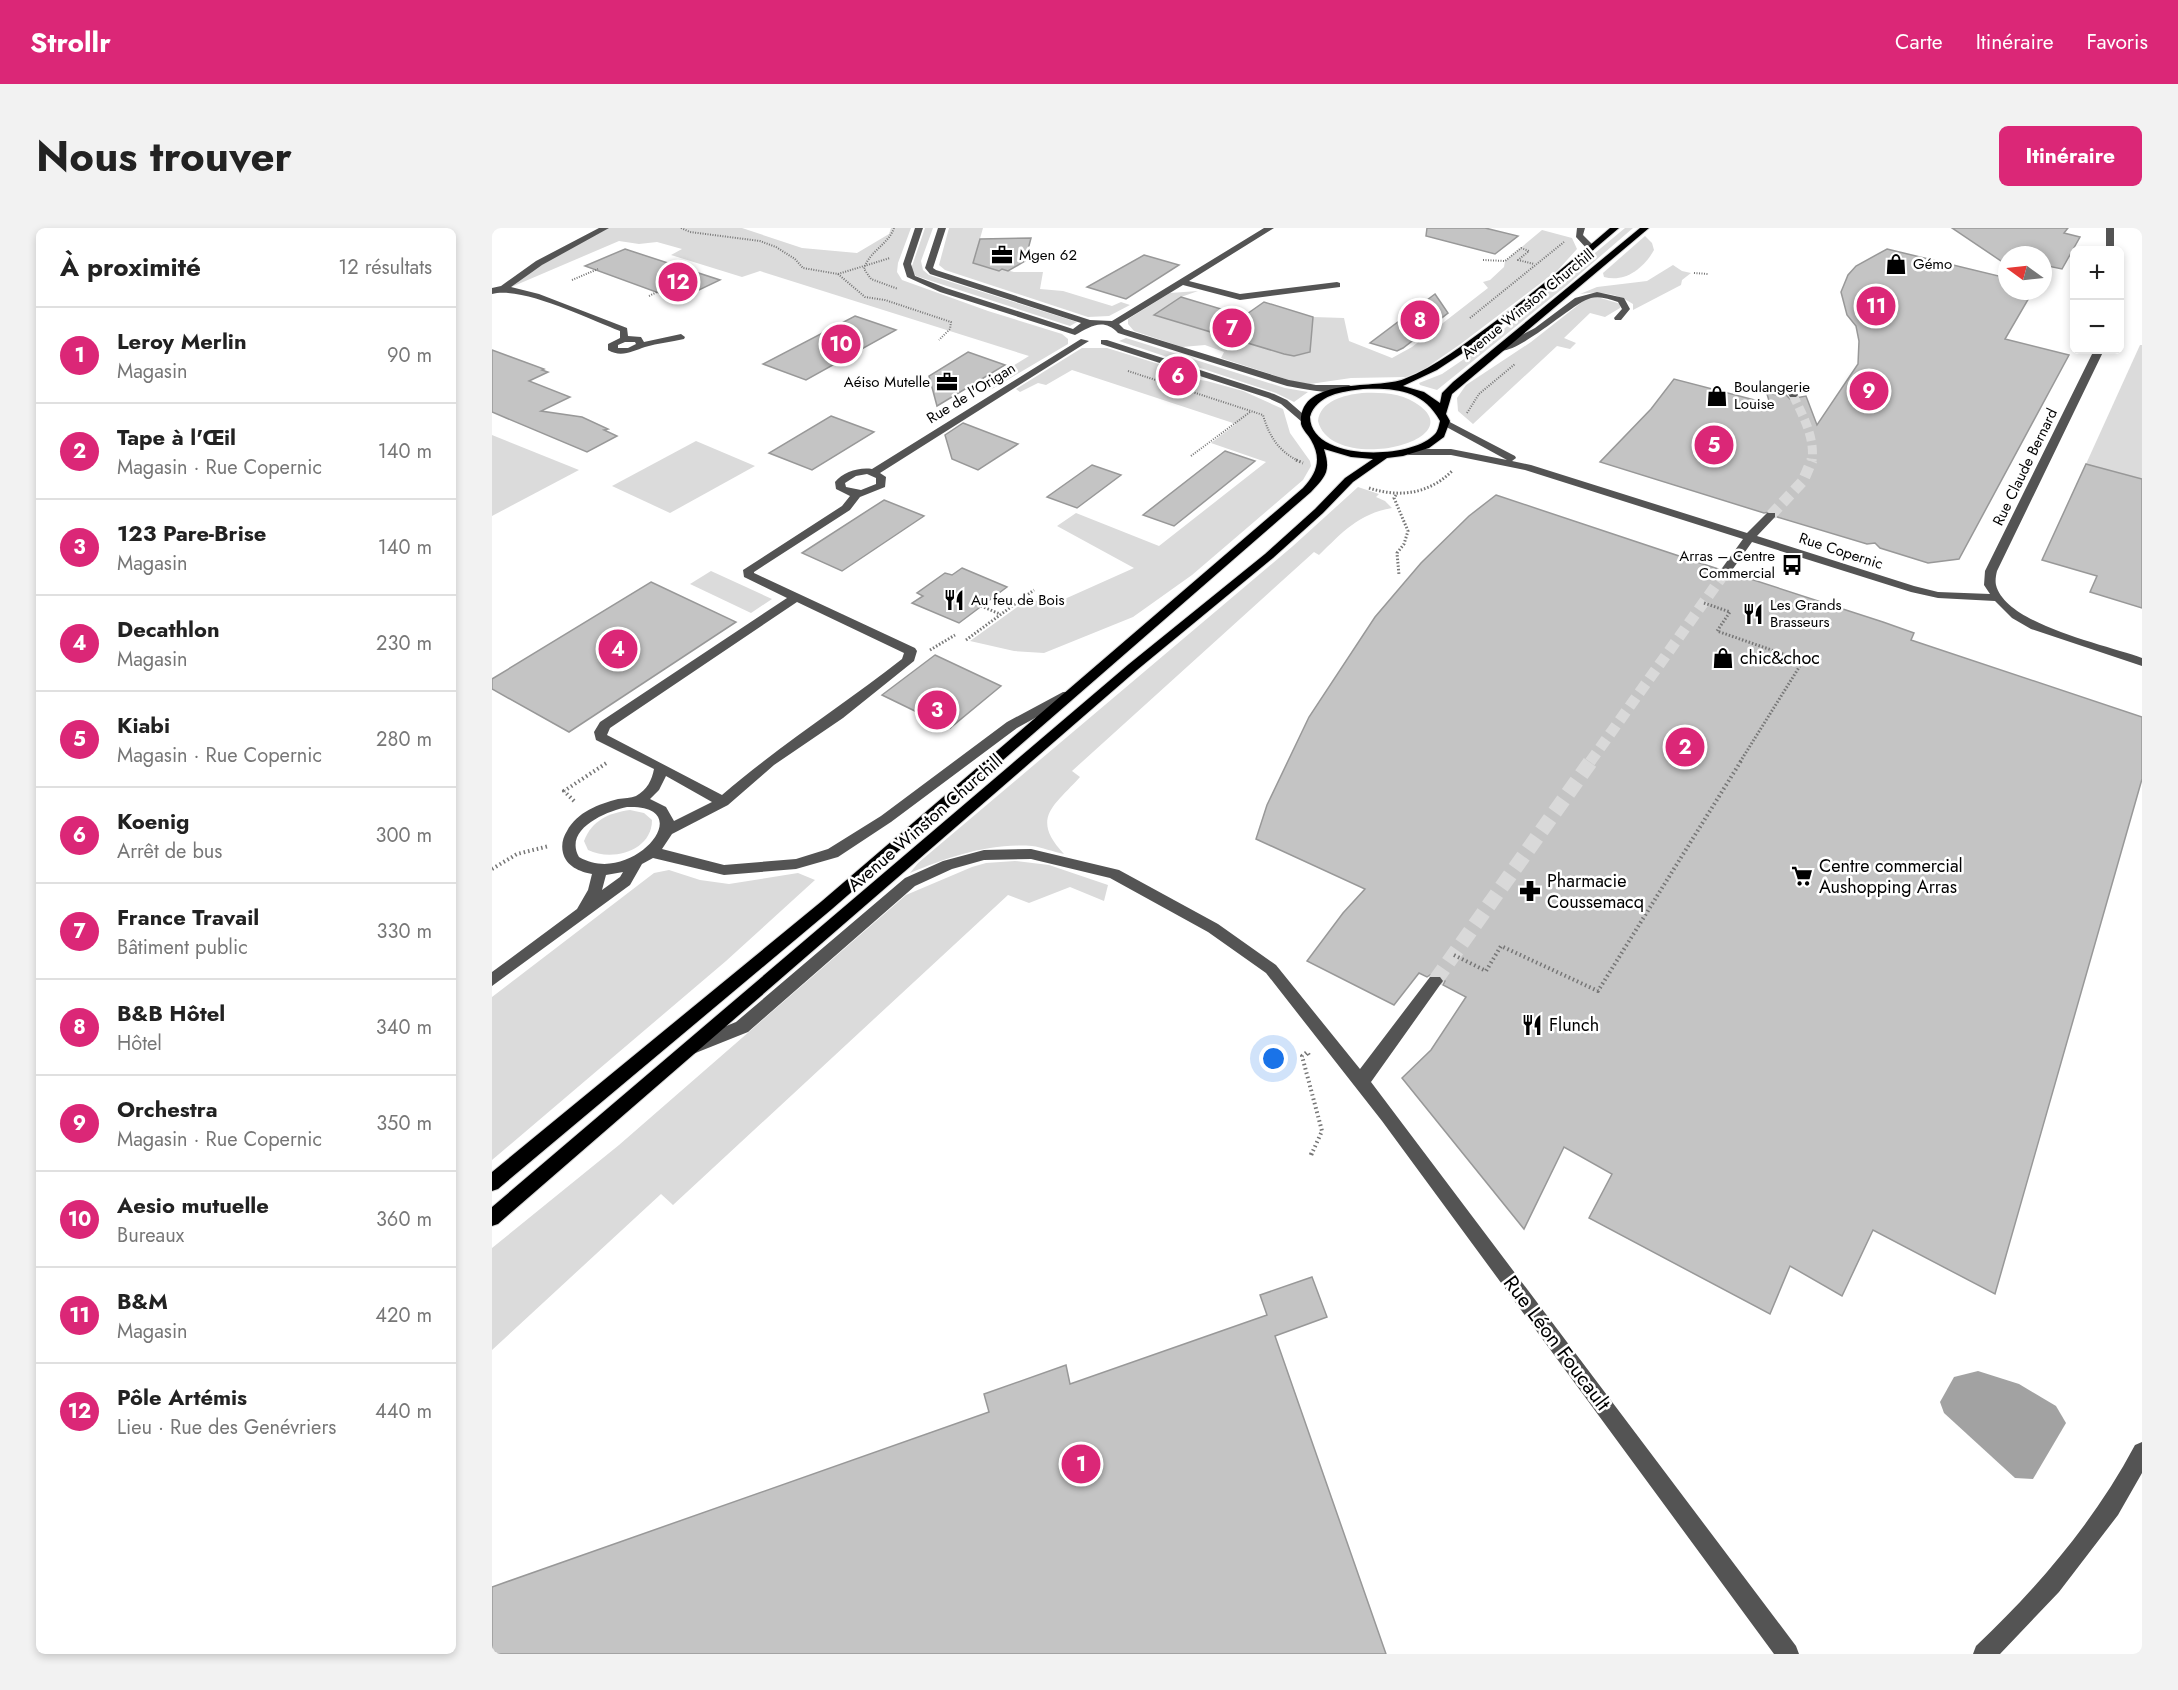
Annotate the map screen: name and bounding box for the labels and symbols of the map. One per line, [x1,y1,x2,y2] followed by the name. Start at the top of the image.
[990,243,1014,267] office icon: Mgen 62
[1019,244,1077,266] place label: Mgen 62
[1457,244,1599,364] street label: Avenue Winston Churchill
[1998,246,2052,300] north arrow
[1884,252,1908,276] shop icon: Gémo
[1913,253,1952,275] place label: Gémo
[658,260,698,304] pin: 12
[1856,284,1896,328] pin: 11
[1400,298,1440,343] pin: 8
[1212,306,1252,350] pin: 7
[822,322,860,366] pin: 10
[1158,354,1198,398] pin: 6
[922,357,1020,429] street label: Rue de l'Origan
[1850,368,1888,414] pin: 9
[935,370,959,394] office icon: Aéiso Mutelle
[844,371,930,393] place label: Aéiso Mutelle
[1734,376,1810,415] place label: Boulangerie Louise
[1705,384,1729,408] shop icon: Boulangerie Louise
[1987,405,2063,529] street label: Rue Claude Bernard
[1694,422,1734,468] pin: 5
[1796,527,1886,575] street label: Rue Copernic
[1679,545,1775,584] place label: Arras – Centre Commercial
[1780,553,1804,577] bus stop icon: Arras – Centre Commercial
[942,588,966,612] restaurant icon: Au feu de Bois
[971,589,1065,611] place label: Au feu de Bois
[1770,594,1841,633] place label: Les Grands Brasseurs
[1741,602,1765,626] restaurant icon: Les Grands Brasseurs
[598,626,638,672] pin: 4
[1740,645,1820,671] place label: chic&choc
[1711,646,1735,670] shop icon: chic&choc
[918,688,956,732] pin: 3
[1666,724,1704,770] pin: 2
[842,748,1008,898] street label: Avenue Winston Churchill
[1819,853,1963,900] place label: Centre commercial Aushopping Arras
[1790,864,1814,888] supermarket icon: Centre commercial Aushopping Arras
[1547,868,1644,915] place label: Pharmacie Coussemacq
[1518,879,1542,903] pharmacy icon: Pharmacie Coussemacq
[1549,1012,1599,1038] place label: Flunch
[1520,1013,1544,1037] restaurant icon: Flunch
[1259,1044,1288,1073] your location
[1496,1269,1618,1417] street label: Rue Léon Foucault
[1062,1442,1100,1486] pin: 1

